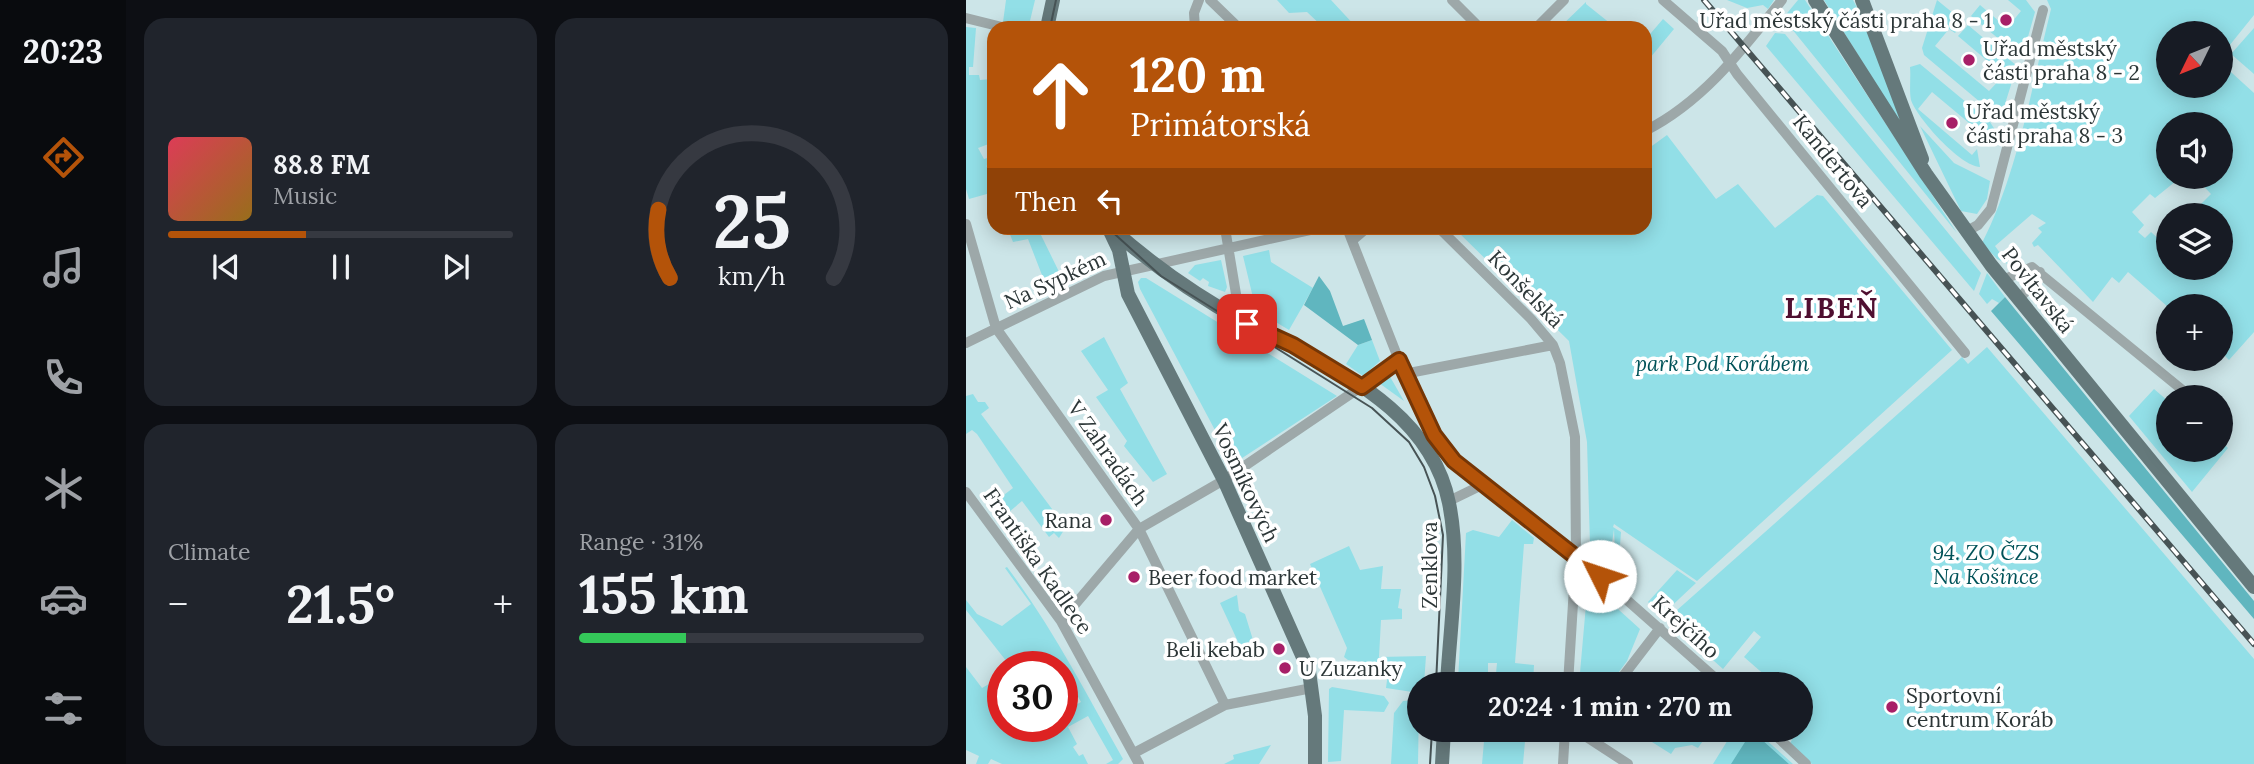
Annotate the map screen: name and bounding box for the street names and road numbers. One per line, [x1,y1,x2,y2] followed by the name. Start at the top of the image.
[1787,109,1879,213] street label: Kandertova
[1996,241,2080,339] street label: Povltavská
[1482,244,1570,334] street label: Konšelská
[1000,245,1110,315] street label: Na Sypkém
[1061,394,1154,511] street label: V Zahradách
[1206,418,1285,547] street label: Vosmíkových
[978,483,1098,639] street label: Františka Kadlece
[1416,521,1443,609] street label: Zenklova
[1646,590,1726,664] street label: Krejčího

